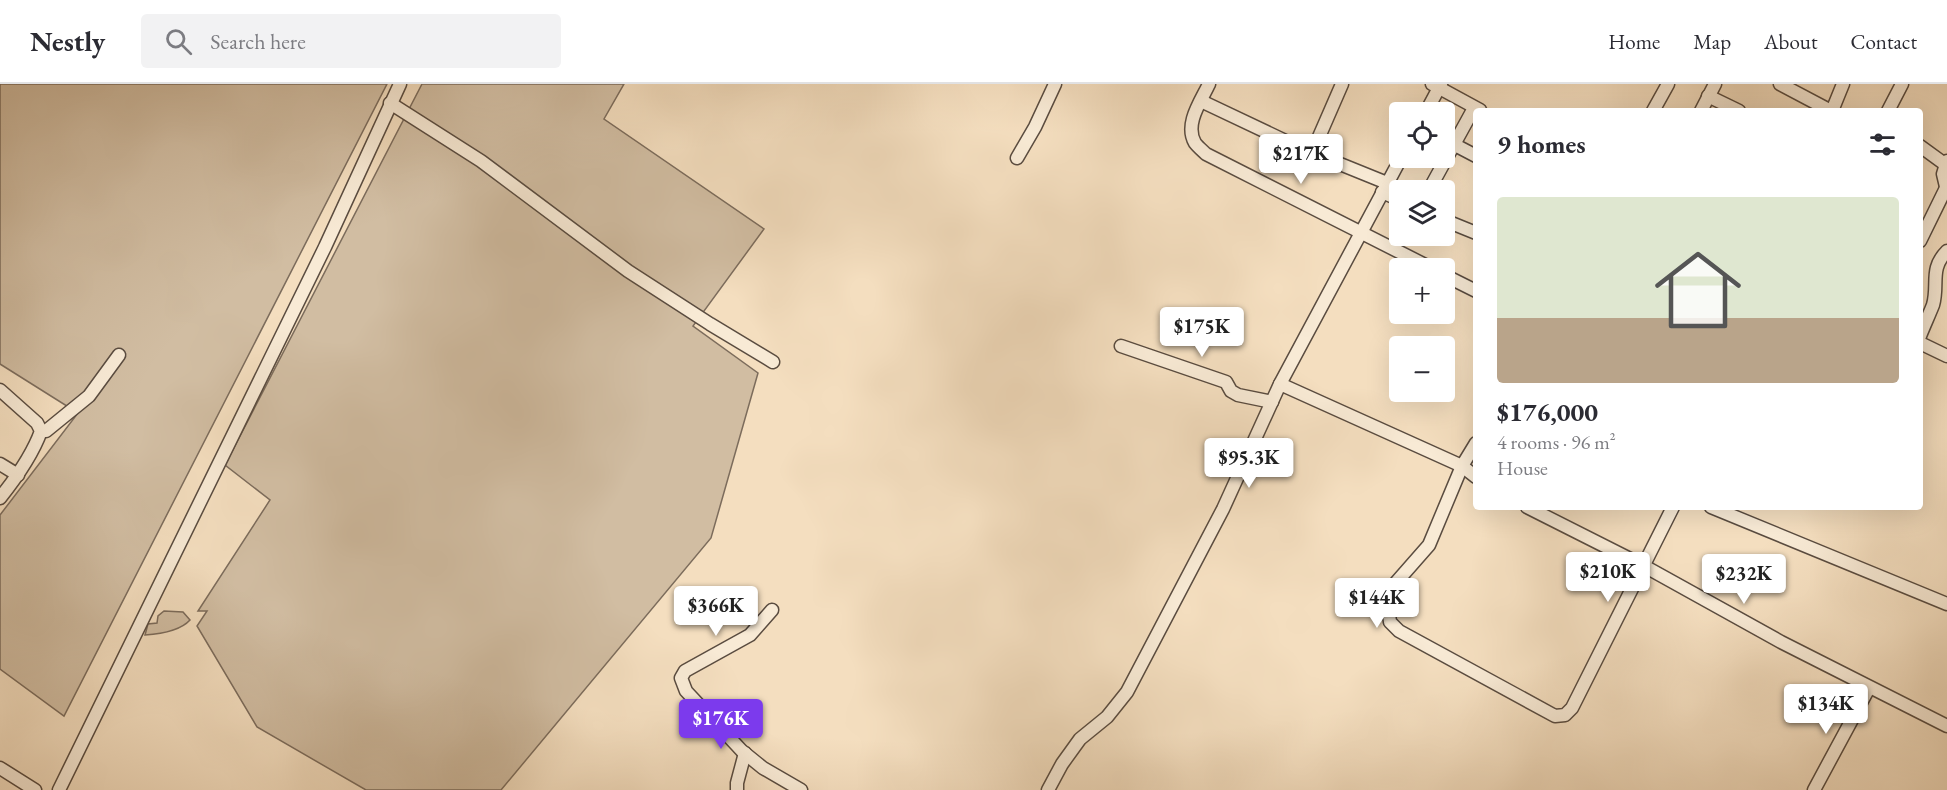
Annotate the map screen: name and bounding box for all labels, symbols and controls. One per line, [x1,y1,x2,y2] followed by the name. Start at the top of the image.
[141,14,561,68] search box
[30,23,105,59] text: Nestly
[162,25,195,58] icon: search
[210,27,306,56] text: Search here
[1608,28,1660,55] text: Home
[1693,28,1731,55] text: Map
[1764,28,1817,55] text: About
[1850,28,1917,55] text: Contact
[1389,102,1455,402] map controls
[1389,102,1455,168] button: locate
[1497,127,1586,161] text: 9 homes
[1866,128,1899,161] icon: filters
[1259,134,1343,185] pin: $217K
[1273,140,1329,166] text: $217K
[1389,180,1455,246] button: layers
[1644,236,1752,344] icon: home
[1389,258,1455,324] button: +
[1160,307,1244,358] pin: $175K
[1174,313,1230,339] text: $175K
[1389,336,1455,402] button: −
[1497,395,1598,429] text: $176,000
[1497,429,1616,455] text: 4 rooms · 96 m²
[1200,438,1298,489] pin: $95.3K
[1218,444,1280,470] text: $95.3K
[1497,455,1548,481] text: House
[1566,552,1650,603] pin: $210K
[1702,554,1786,605] pin: $232K
[1580,558,1636,584] text: $210K
[1716,560,1772,586] text: $232K
[1335,578,1419,629] pin: $144K
[1349,584,1405,610] text: $144K
[674,586,758,637] pin: $366K
[688,592,744,618] text: $366K
[1784,684,1868,735] pin: $134K
[1798,690,1854,716] text: $134K
[679,699,763,750] pin: $176K
[693,705,749,731] text: $176K

